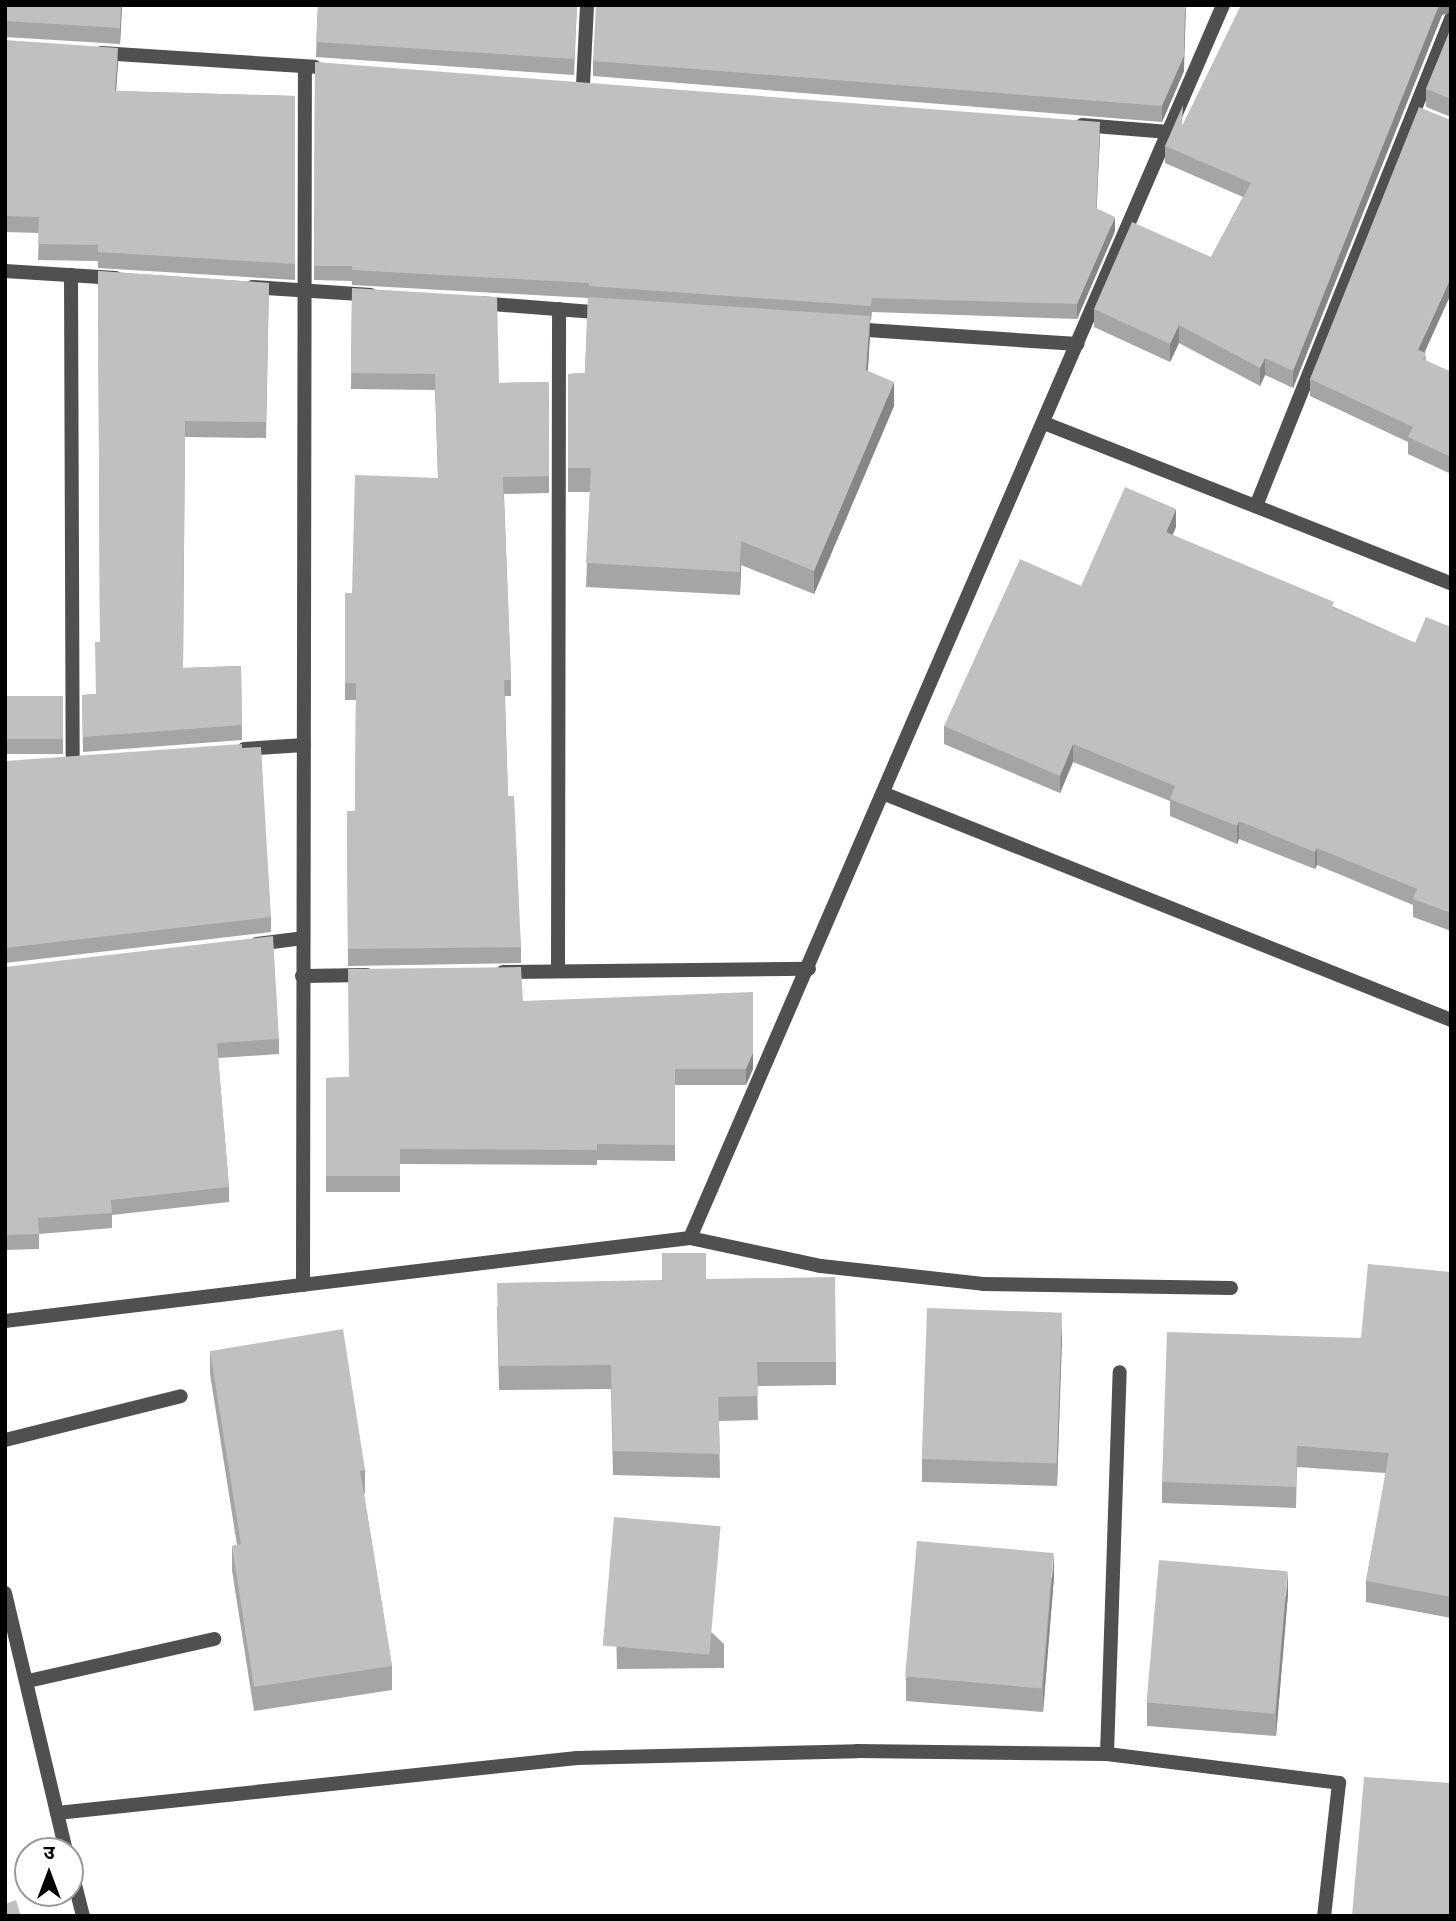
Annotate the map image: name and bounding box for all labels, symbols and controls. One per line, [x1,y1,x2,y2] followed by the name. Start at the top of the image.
[14,1837,84,1907] north arrow
[43,1841,55,1864] text: उ

